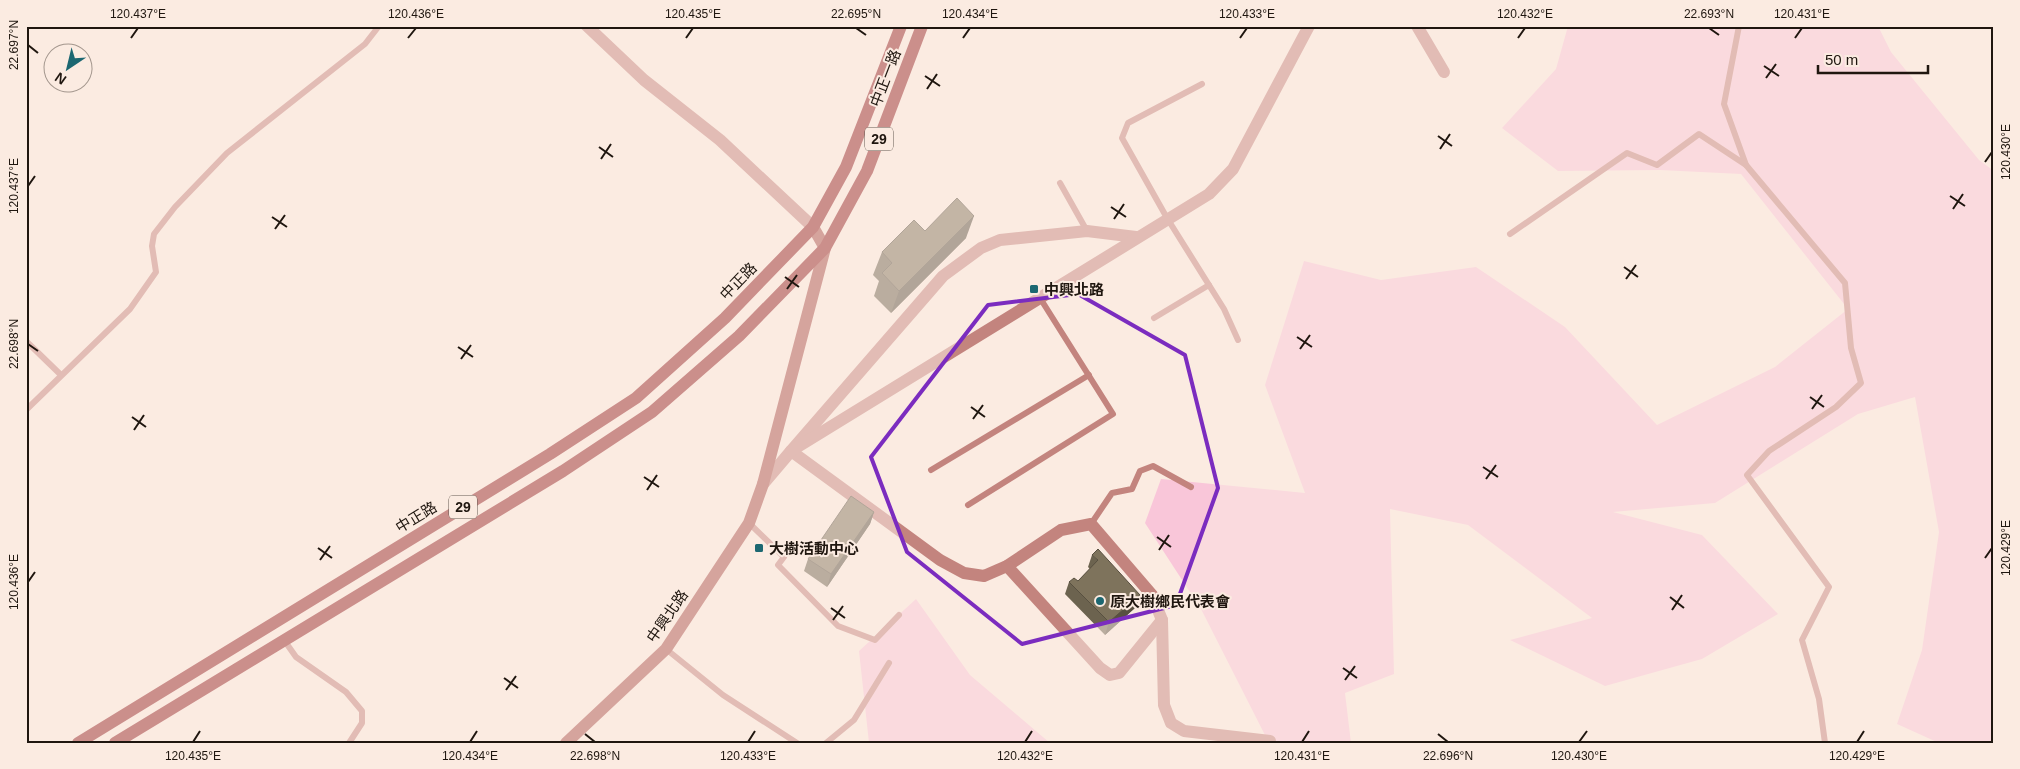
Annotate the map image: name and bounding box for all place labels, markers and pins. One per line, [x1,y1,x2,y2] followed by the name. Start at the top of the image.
[1044,281,1104,298] place label: 中興北路
[1028,283,1040,295] marker: 中興北路
[769,540,859,557] place label: 大樹活動中心
[753,542,765,554] marker: 大樹活動中心
[1110,593,1230,610] place label: 原大樹鄉民代表會
[1094,595,1106,607] marker: 原大樹鄉民代表會

